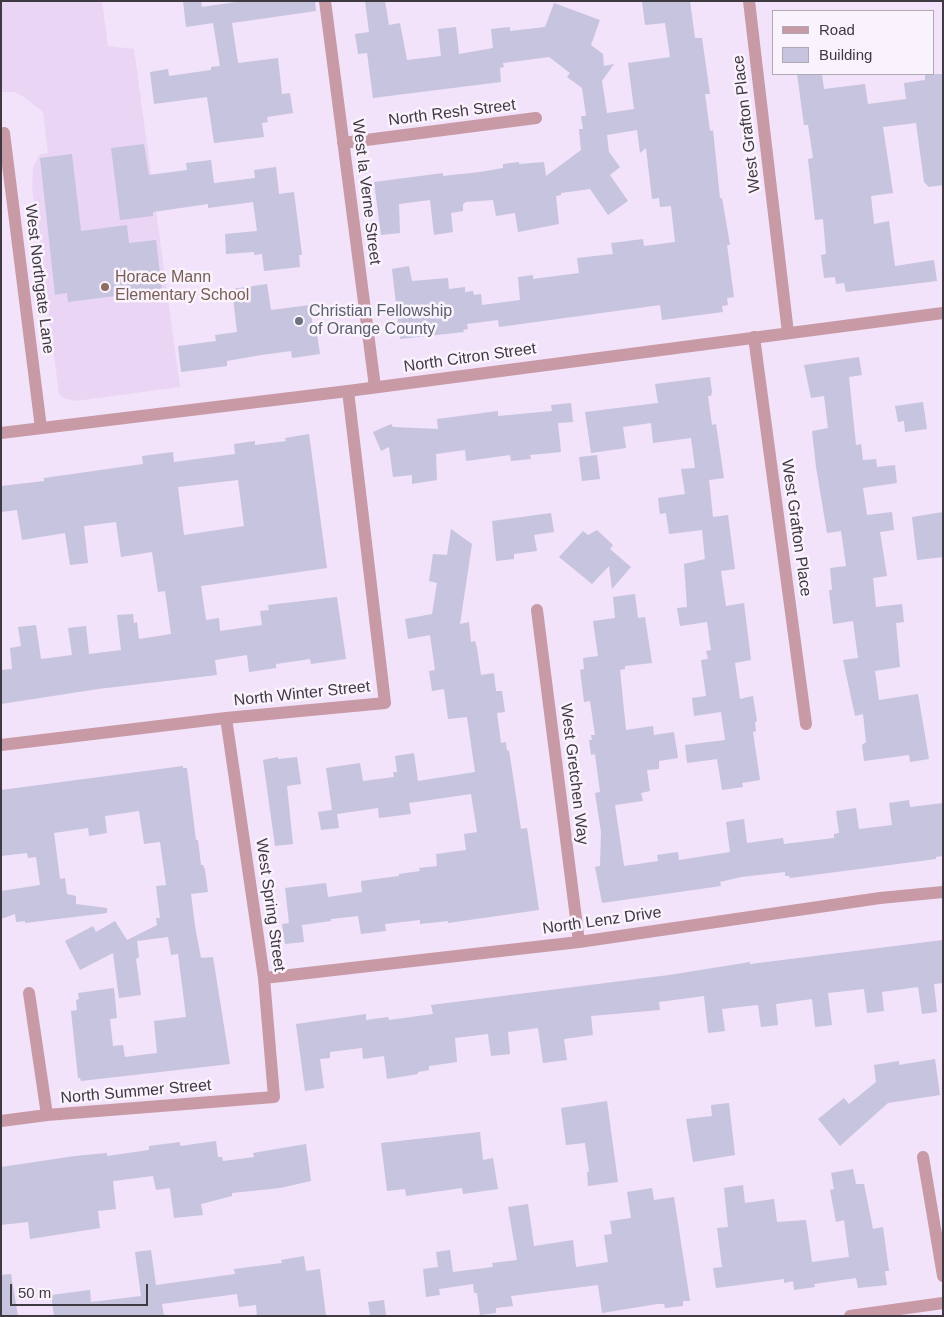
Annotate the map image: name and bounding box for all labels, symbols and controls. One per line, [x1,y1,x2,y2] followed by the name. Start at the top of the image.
[772,10,934,75] legend
[819,21,855,38] text: Road
[819,46,872,63] text: Building
[729,54,765,194] street label: West Grafton Place
[387,96,517,130] street label: North Resh Street
[348,118,384,266] street label: West la Verne Street
[20,203,58,355] street label: West Northgate Lane
[115,268,249,306] place label: Horace Mann Elementary School
[99,281,111,293] marker: Horace Mann Elementary School
[309,302,452,340] place label: Christian Fellowship of Orange County
[293,315,305,327] marker: Christian Fellowship of Orange County
[403,339,537,377] street label: North Citron Street
[777,458,815,598] street label: West Grafton Place
[233,677,371,711] street label: North Winter Street
[556,702,592,846] street label: West Gretchen Way
[251,837,289,973] street label: West Spring Street
[541,903,663,939] street label: North Lenz Drive
[60,1076,212,1108] street label: North Summer Street
[12,1274,150,1306] scale bar
[18,1284,51,1301] text: 50 m

